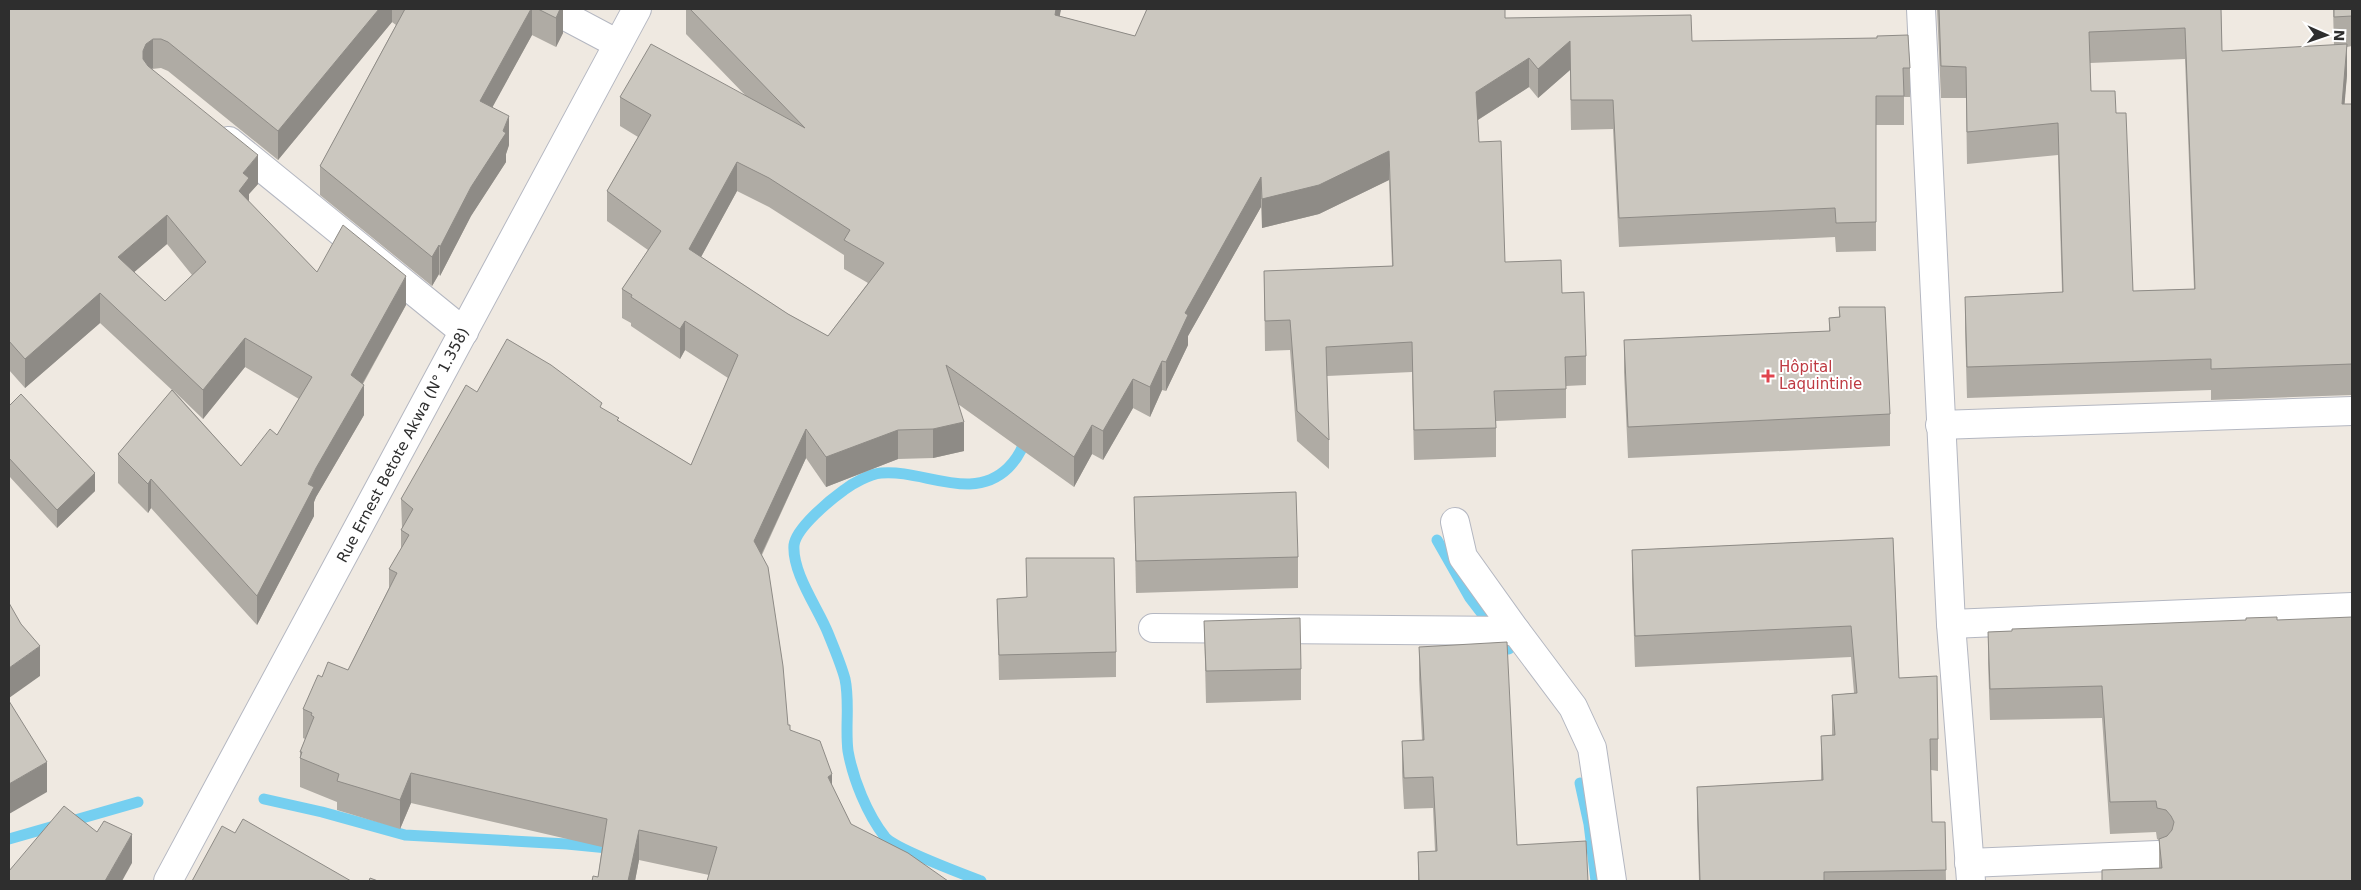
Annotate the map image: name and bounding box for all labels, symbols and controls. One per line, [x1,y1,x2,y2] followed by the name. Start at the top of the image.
[2301,10,2351,60] north arrow
[2331,29,2347,42] text: N
[333,324,473,566] street label: Rue Ernest Betote Akwa (N° 1.358)
[1779,358,1862,393] place label: Hôpital Laquintinie
[1761,369,1775,383] marker: Hôpital Laquintinie

